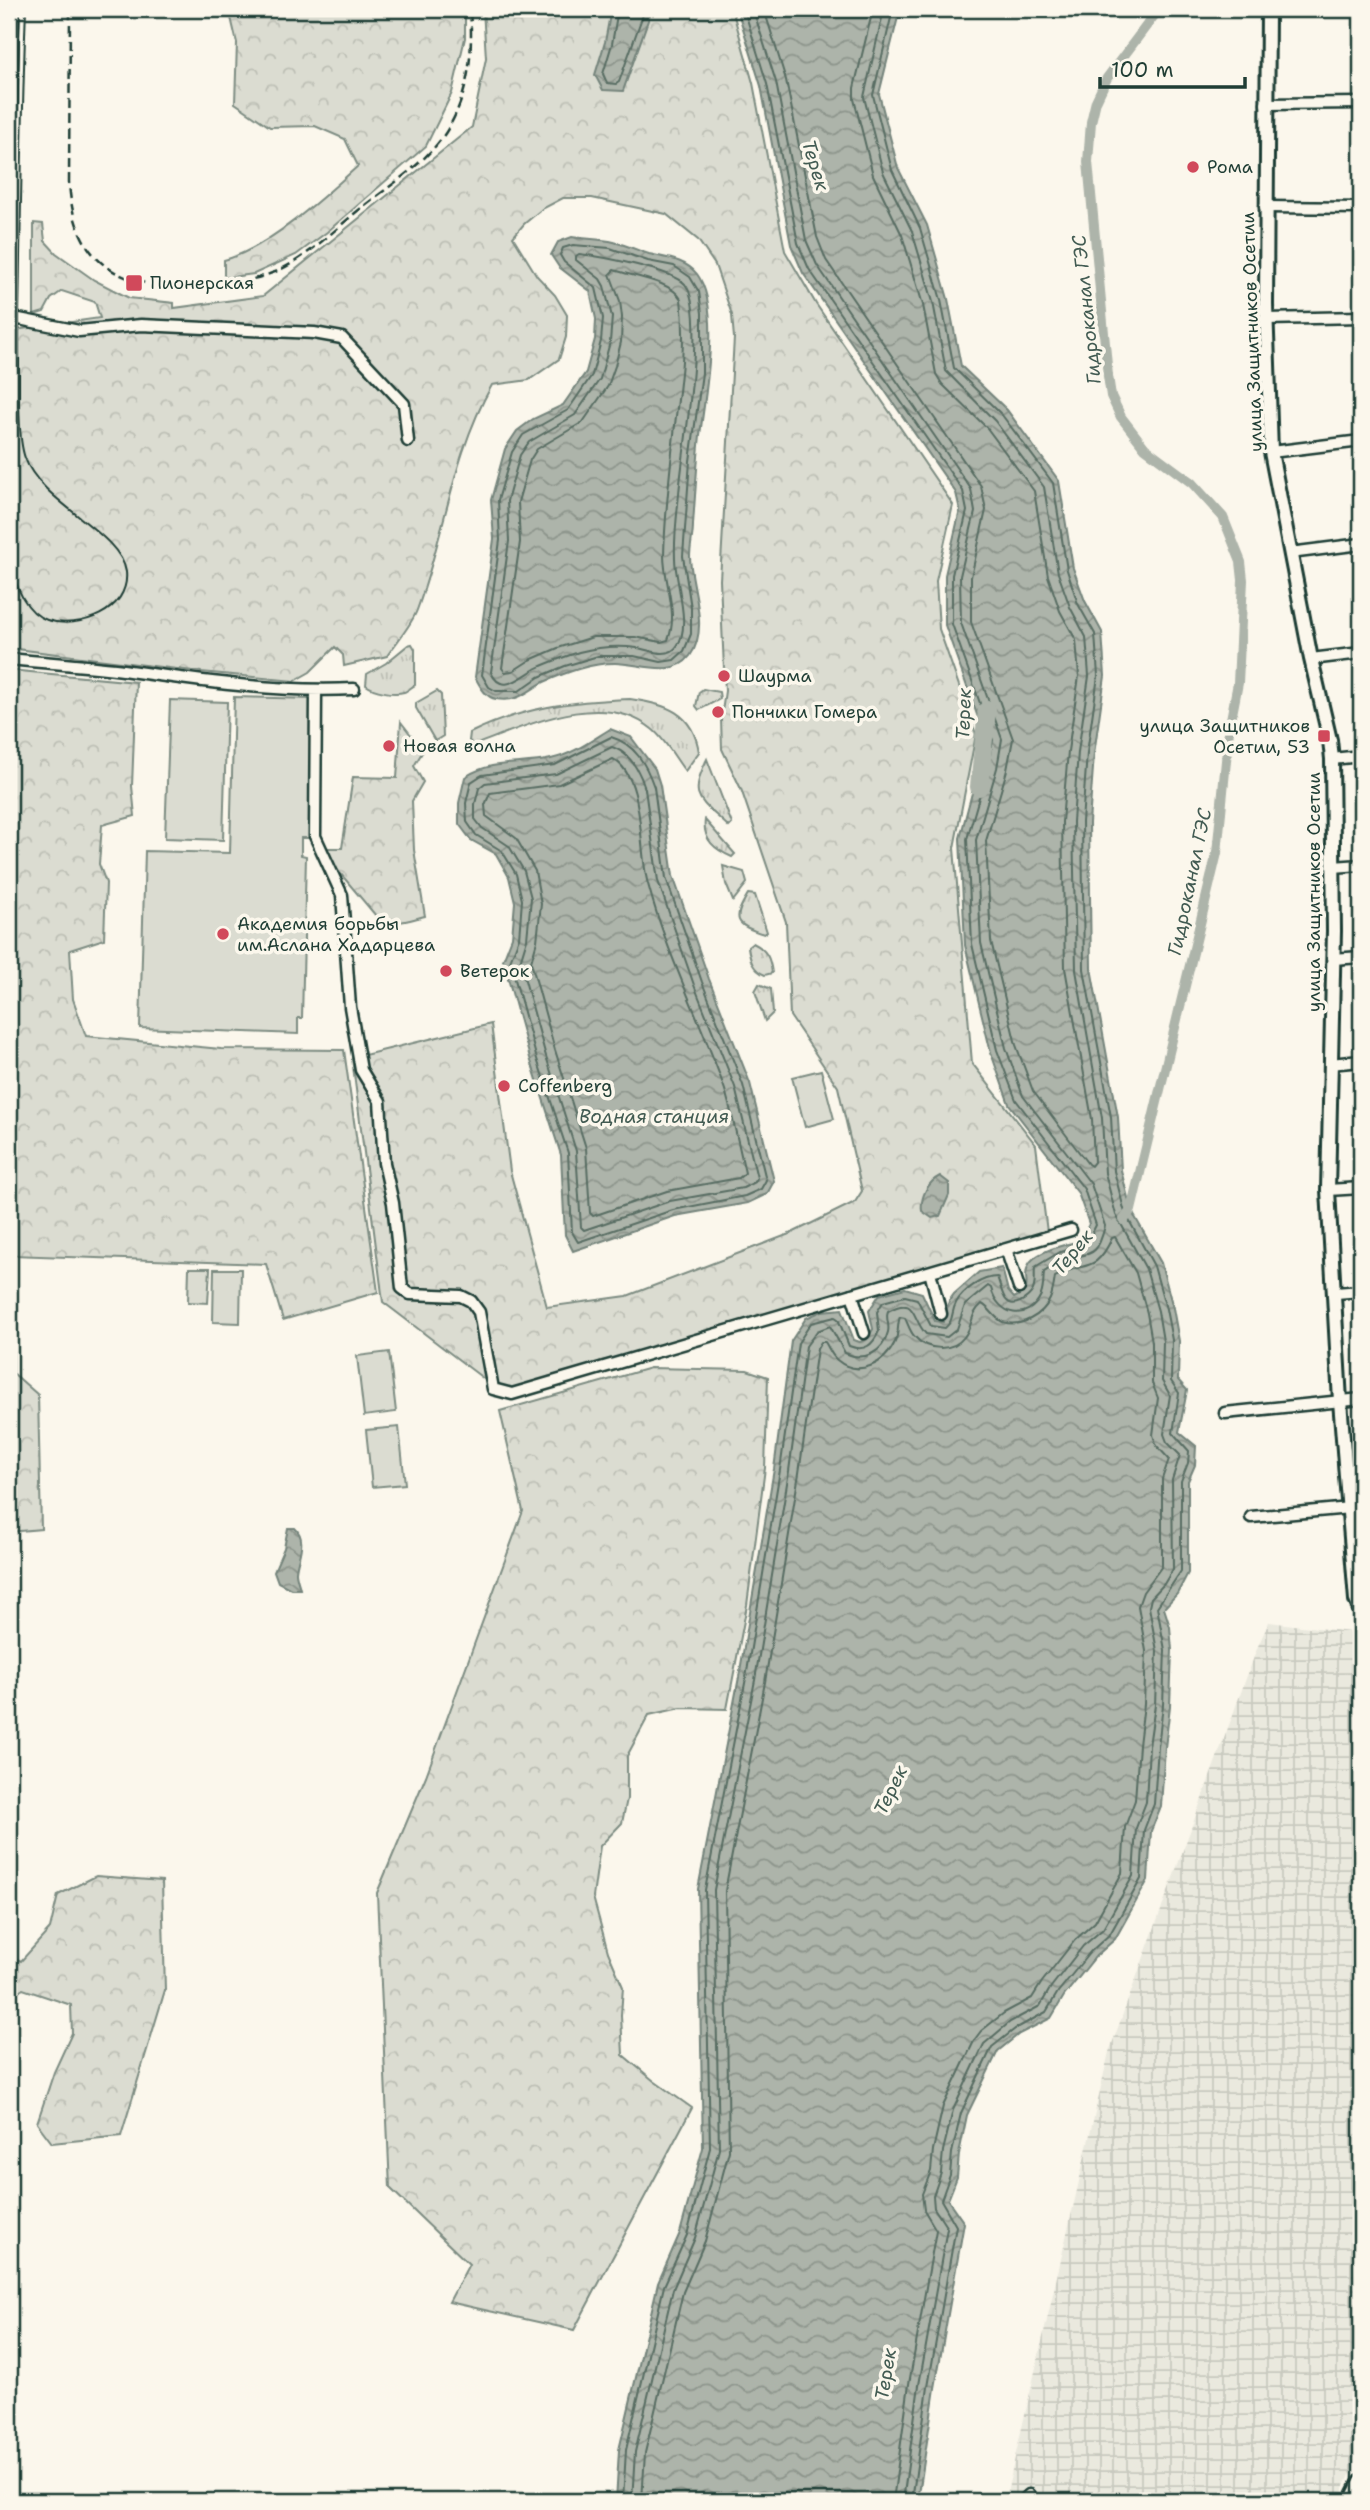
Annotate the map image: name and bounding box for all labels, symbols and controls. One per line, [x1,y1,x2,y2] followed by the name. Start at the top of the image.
[1100,46,1246,90] scale bar
[1111,56,1174,84] text: 100 m
[796,137,835,194] water label: Терек
[1207,155,1253,179] place label: Рома
[1185,159,1201,175] marker: Рома
[1236,211,1268,452] street label: улица Защитников Осетии
[1066,234,1107,386] water label: Гидроканал ГЭС
[150,271,254,295] place label: Пионерская
[124,273,144,293] marker: Пионерская
[738,664,812,688] place label: Шаурма
[716,668,732,684] marker: Шаурма
[950,687,977,740] water label: Терек
[732,700,877,724] place label: Пончики Гомера
[710,704,726,720] marker: Пончики Гомера
[1140,714,1310,759] place label: улица Защитников Осетии, 53
[1316,728,1332,744] marker: улица Защитников Осетии, 53
[403,734,516,758] place label: Новая волна
[381,738,397,754] marker: Новая волна
[1302,772,1326,1012] street label: улица Защитников Осетии
[1162,806,1217,958] water label: Гидроканал ГЭС
[237,912,435,957] place label: Академия борьбы им.Аслана Хадарцева
[215,926,231,942] marker: Академия борьбы им.Аслана Хадарцева
[460,959,530,983] place label: Ветерок
[438,963,454,979] marker: Ветерок
[518,1074,612,1098] place label: Coffenberg
[496,1078,512,1094] marker: Coffenberg
[579,1104,729,1129] water label: Водная станция
[1046,1224,1099,1280] water label: Терек
[868,1761,913,1819] water label: Терек
[869,2346,902,2402] water label: Терек

